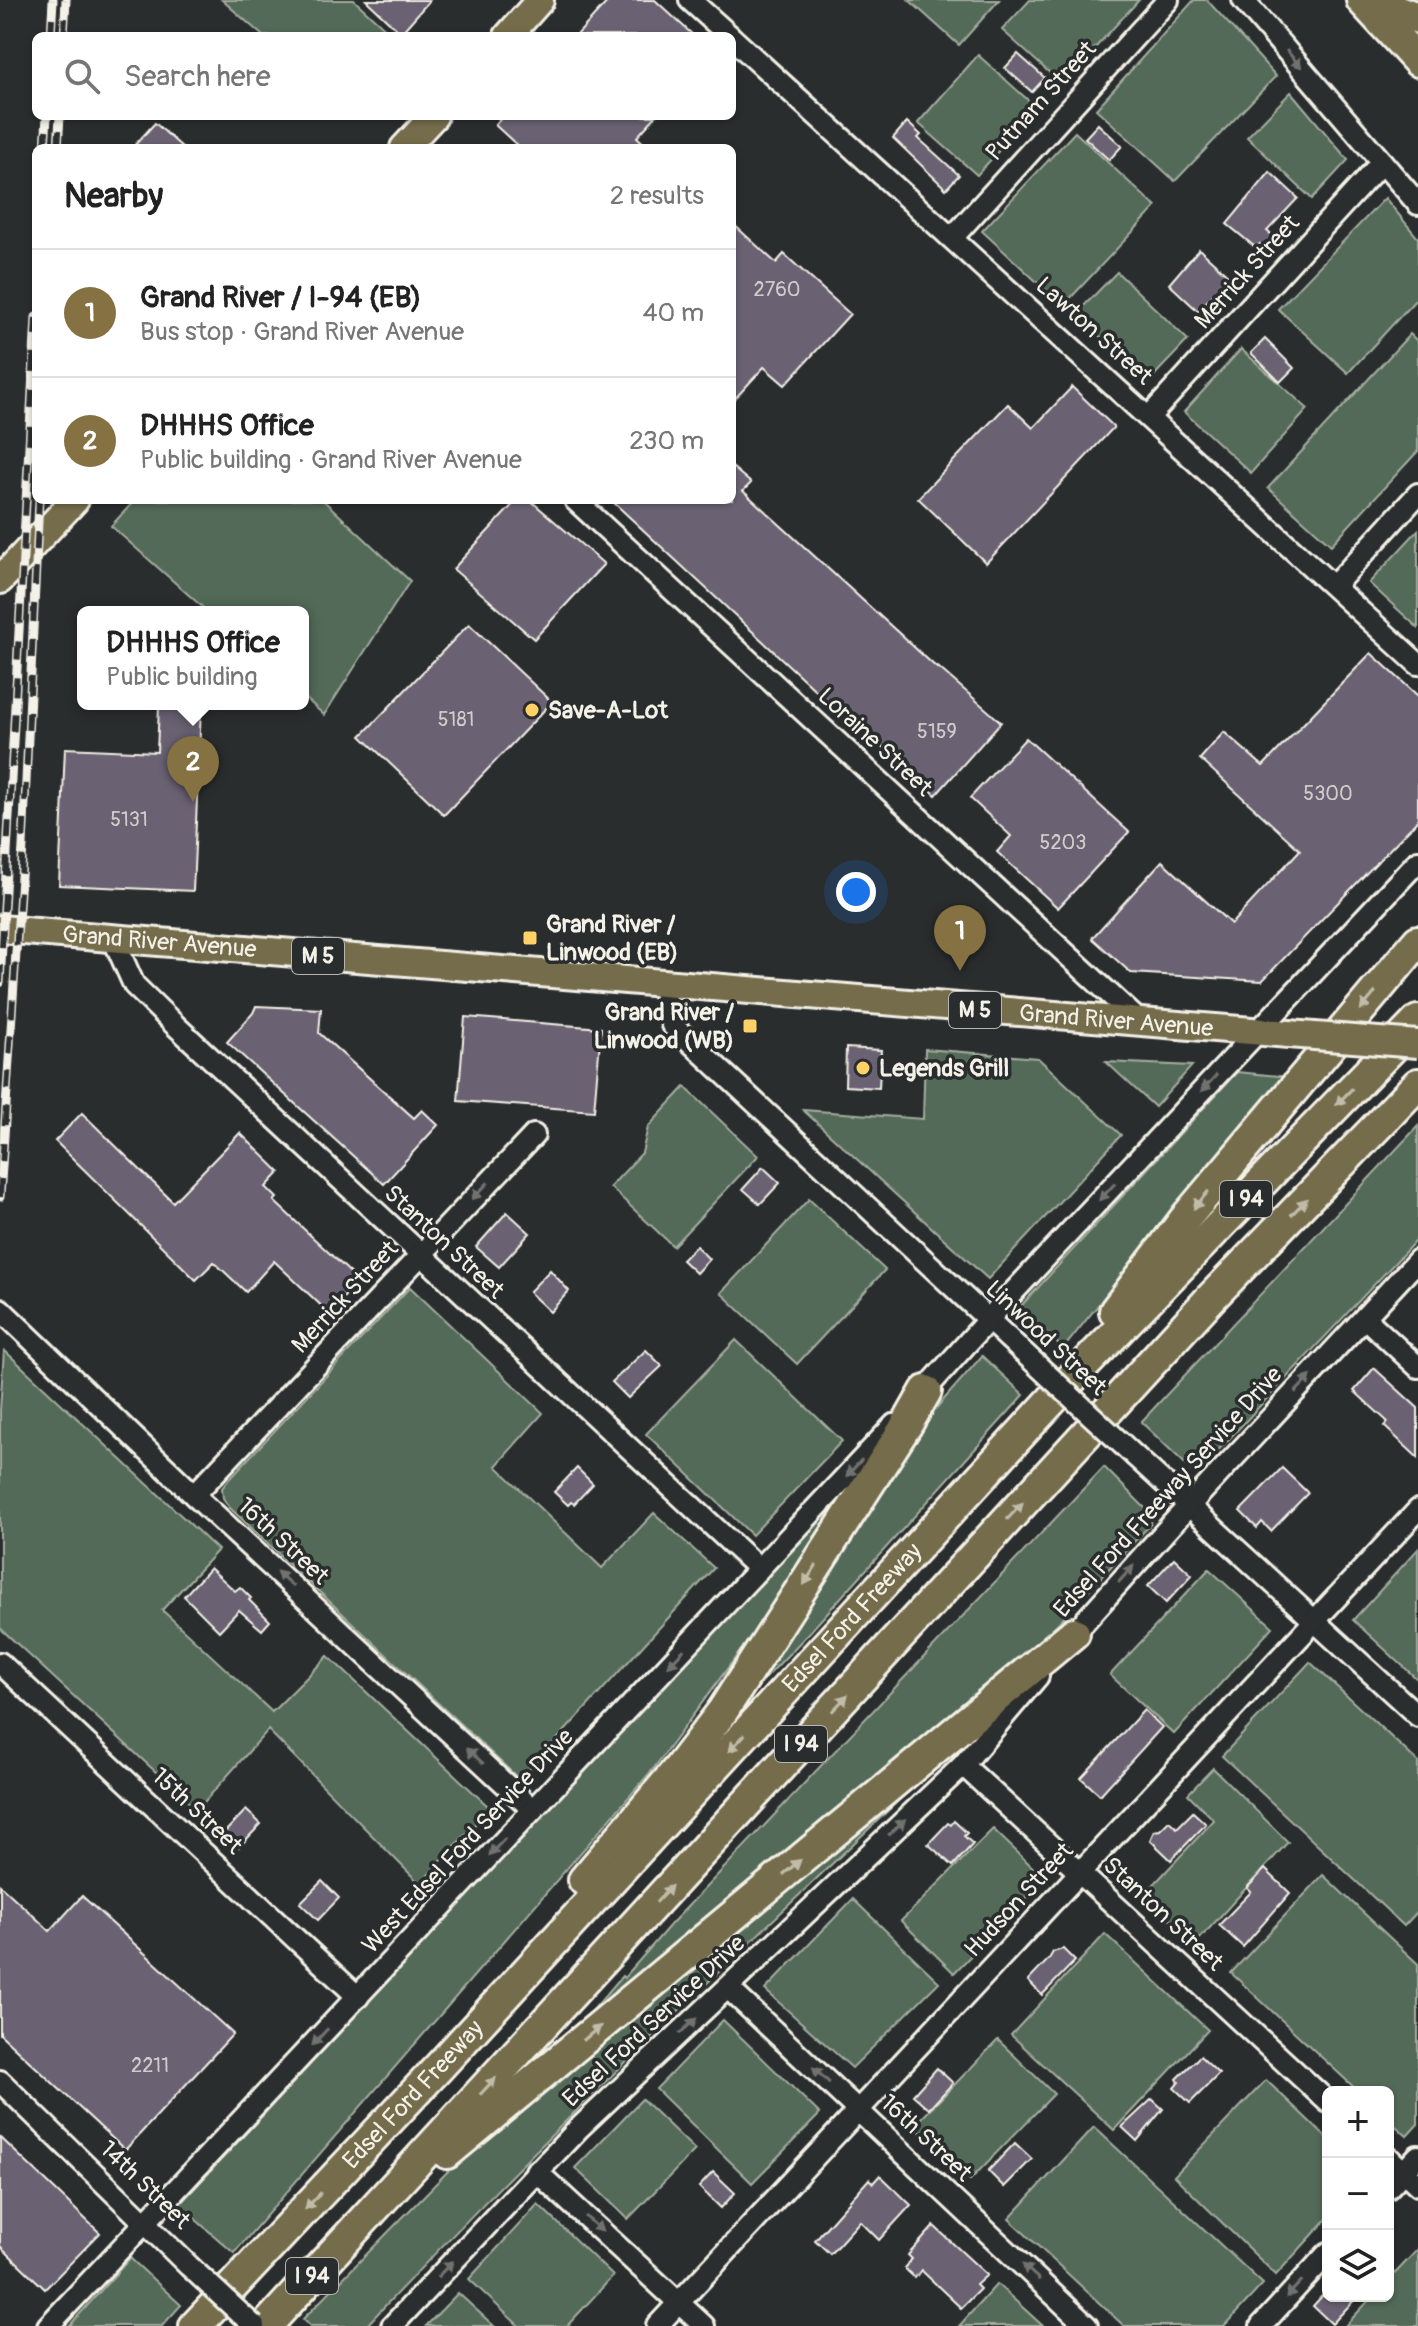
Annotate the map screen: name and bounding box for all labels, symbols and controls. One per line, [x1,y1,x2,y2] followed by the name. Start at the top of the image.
[32,32,736,120] search box
[980,35,1103,167] street label: Putnam Street
[1285,49,1302,69] one-way arrow
[60,54,104,98] icon: search
[124,58,271,95] text: Search here
[64,175,163,218] text: Nearby
[610,180,704,212] text: 2 results
[1188,209,1306,335] street label: Merrick Street
[1030,271,1159,391] street label: Lawton Street
[753,277,801,302] house number: 2760
[140,279,422,316] text: Grand River / I-94 (EB)
[85,297,95,329] text: 1
[642,297,704,329] text: 40 m
[140,316,464,348] text: Bus stop · Grand River Avenue
[140,407,314,444] text: DHHHS Office
[83,425,97,457] text: 2
[629,425,704,457] text: 230 m
[140,444,522,476] text: Public building · Grand River Avenue
[77,606,309,710] popup
[106,624,280,661] text: DHHHS Office
[106,661,258,693] text: Public building
[812,682,938,803] street label: Loraine Street
[548,696,669,725] place label: Save-A-Lot
[523,701,541,719] marker: Save-A-Lot
[438,707,474,732] house number: 5181
[917,719,957,744] house number: 5159
[167,736,219,802] pin: 2
[1303,781,1353,806] house number: 5300
[110,807,148,832] house number: 5131
[1040,830,1086,855] house number: 5203
[836,872,876,912] your location
[934,905,986,971] pin: 1
[546,910,678,967] place label: Grand River / Linwood (EB)
[61,919,258,964] street label: Grand River Avenue
[521,929,539,947] marker: Grand River / Linwood (EB)
[292,938,344,974] road number: M 5
[1360,991,1377,1011] one-way arrow
[949,992,1001,1028] road number: M 5
[594,998,734,1055] place label: Grand River / Linwood (WB)
[1018,998,1215,1043] street label: Grand River Avenue
[741,1017,759,1035] marker: Grand River / Linwood (WB)
[879,1054,1009,1083] place label: Legends Grill
[854,1059,872,1077] marker: Legends Grill
[1201,1073,1219,1092] one-way arrow
[1335,1087,1354,1106] one-way arrow
[378,1179,510,1305] street label: Stanton Street
[472,1181,490,1200] one-way arrow
[1220,1181,1272,1217] road number: I 94
[1099,1182,1117,1201] one-way arrow
[1193,1190,1210,1210] one-way arrow
[1289,1198,1307,1217] one-way arrow
[286,1235,405,1359] street label: Merrick Street
[979,1274,1113,1402] street label: Linwood Street
[1048,1360,1289,1624] street label: Edsel Ford Freeway Service Drive
[1293,1374,1311,1393] one-way arrow
[845,1459,863,1478] one-way arrow
[231,1491,335,1591] street label: 16th Street
[1006,1502,1024,1521] one-way arrow
[776,1537,928,1699] street label: Edsel Ford Freeway
[803,1564,818,1586] one-way arrow
[1117,1565,1135,1584] one-way arrow
[276,1570,295,1588] one-way arrow
[667,1648,685,1667] one-way arrow
[830,1693,848,1712] one-way arrow
[356,1722,580,1959] street label: West Edsel Ford Service Drive
[775,1726,827,1762] road number: I 94
[728,1733,746,1752] one-way arrow
[466,1747,485,1765] one-way arrow
[146,1762,249,1861] street label: 15th Street
[887,1818,906,1837] one-way arrow
[959,1836,1080,1963] street label: Hudson Street
[489,1837,507,1856] one-way arrow
[1097,1851,1229,1977] street label: Stanton Street
[782,1859,802,1876] one-way arrow
[654,1885,672,1904] one-way arrow
[557,1929,751,2113] street label: Edsel Ford Service Drive
[336,2014,489,2175] street label: Edsel Ford Freeway
[679,2017,698,2035] one-way arrow
[581,2025,601,2042] one-way arrow
[311,2027,329,2046] one-way arrow
[131,2053,169,2078] house number: 2211
[812,2066,831,2084] one-way arrow
[478,2076,496,2095] one-way arrow
[1322,2086,1394,2302] map controls
[1322,2086,1394,2158] button: +
[874,2088,978,2188] street label: 16th Street
[94,2135,196,2235] street label: 14th Street
[1322,2158,1394,2230] button: −
[305,2191,323,2210] one-way arrow
[584,2215,603,2233] one-way arrow
[1322,2230,1394,2302] button: layers
[286,2258,338,2294] road number: I 94
[435,2259,453,2278] one-way arrow
[1021,2264,1040,2282] one-way arrow
[1286,2280,1304,2299] one-way arrow

